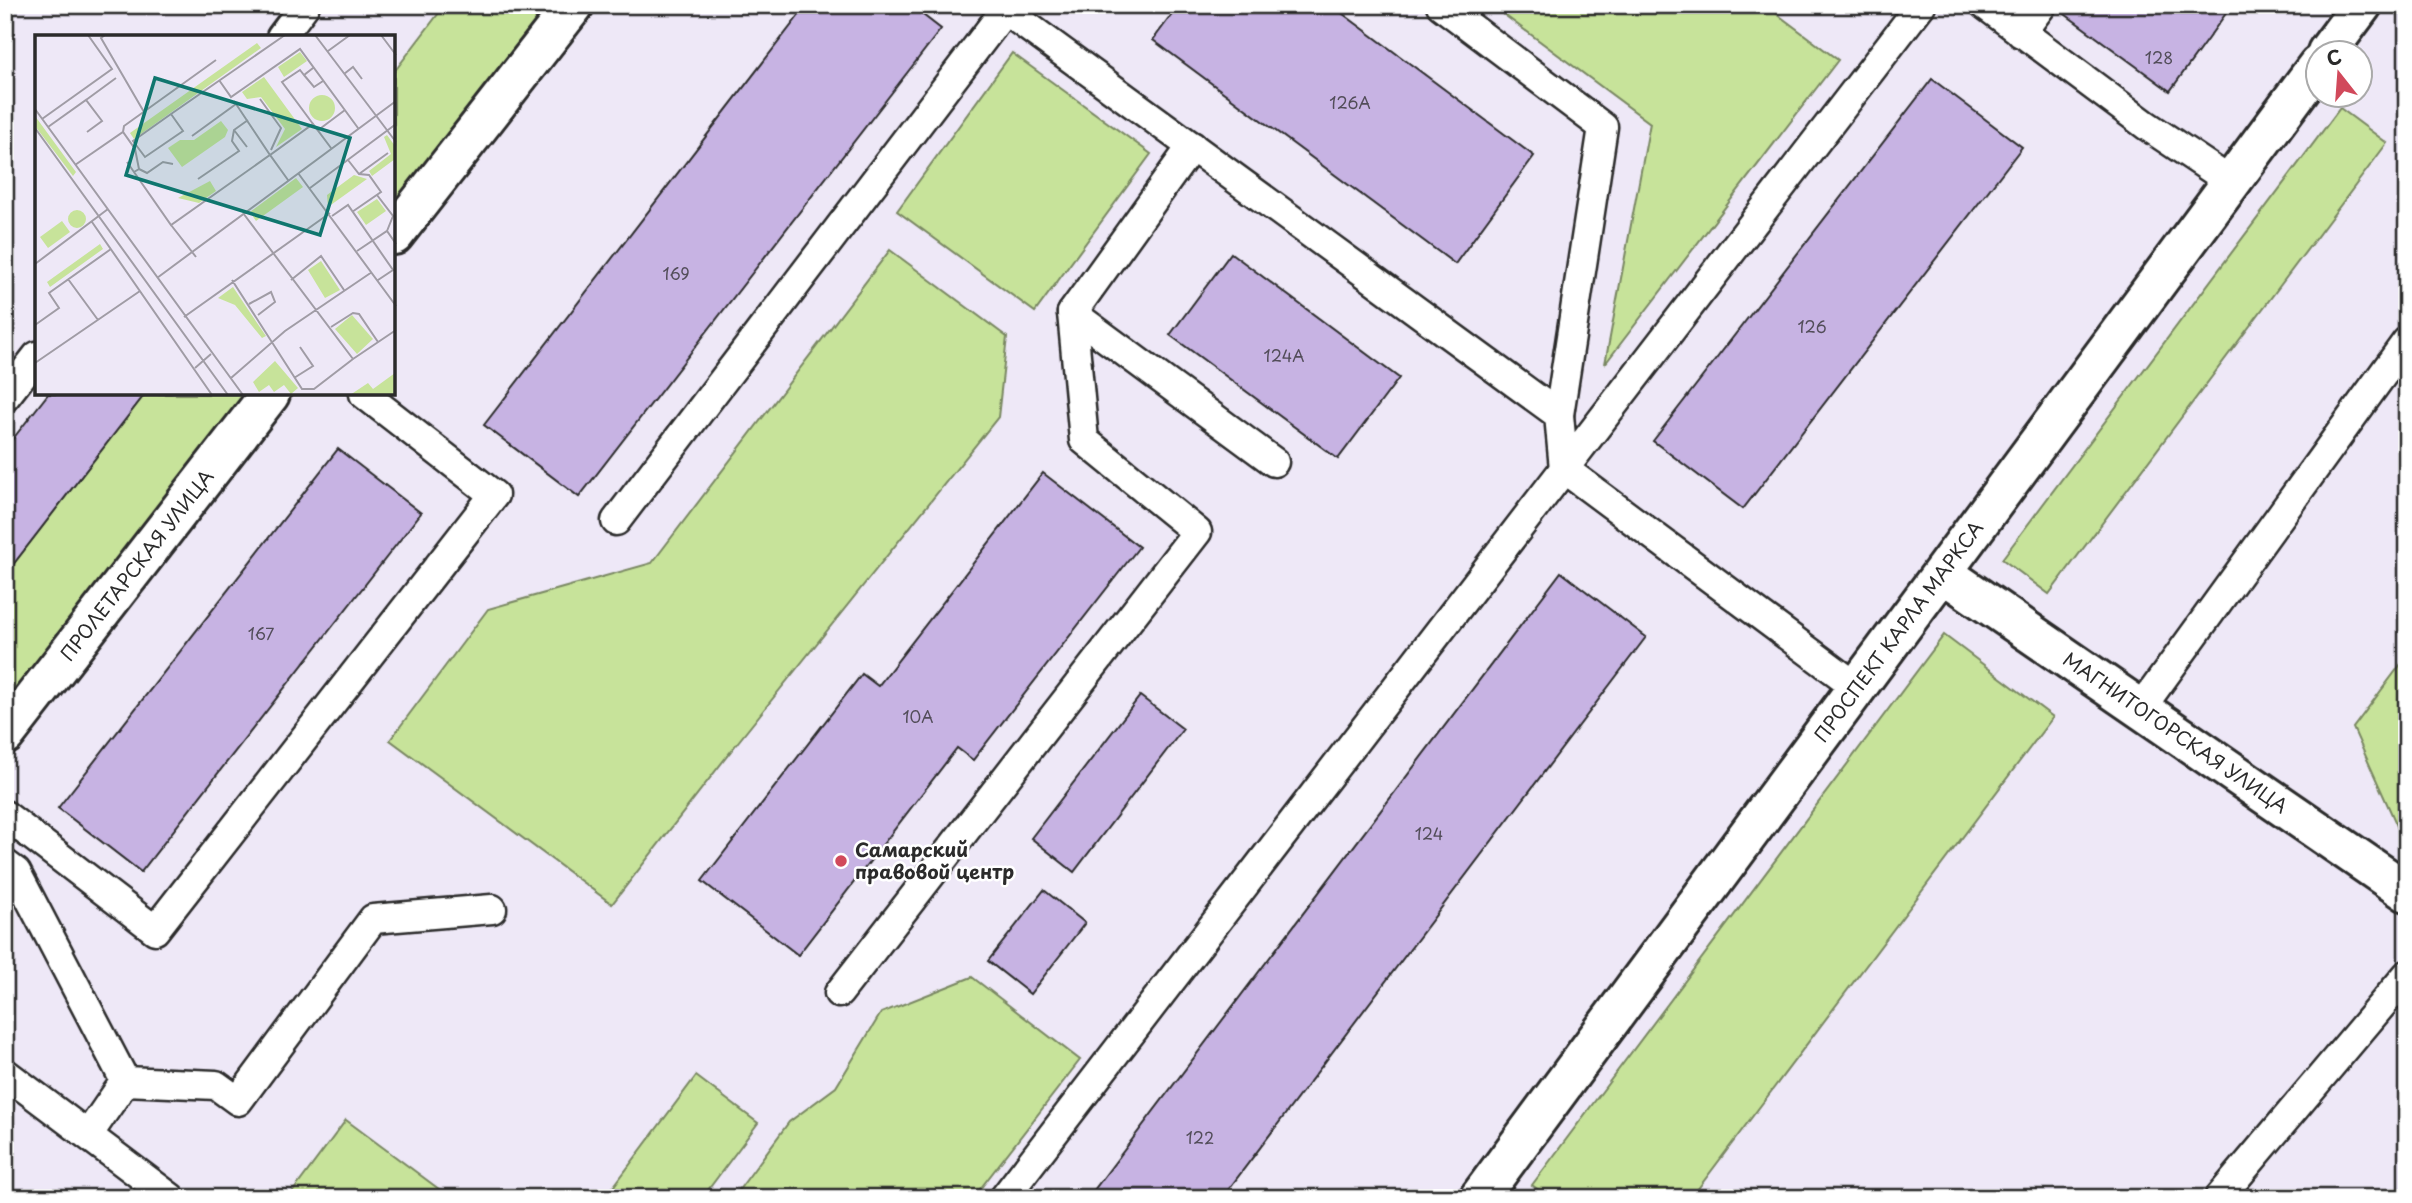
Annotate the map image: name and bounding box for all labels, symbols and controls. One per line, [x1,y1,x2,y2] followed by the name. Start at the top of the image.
[35,35,396,396] inset map
[2304,38,2374,108] north arrow
[2323,41,2345,72] text: С
[2145,45,2173,69] house number: 128
[1329,90,1371,114] house number: 126А
[662,261,690,285] house number: 169
[1797,314,1827,338] house number: 126
[1264,343,1304,367] house number: 124А
[53,463,219,666] street label: ПРОЛЕТАРСКАЯ УЛИЦА
[1806,514,1989,747] street label: ПРОСПЕКТ КАРЛА МАРКСА
[248,621,274,645] house number: 167
[2058,645,2294,819] street label: МАГНИТОГОРСКАЯ УЛИЦА
[902,704,934,728] house number: 10А
[1415,821,1443,845] house number: 124
[855,835,1014,885] place label: Самарский правовой центр
[833,853,849,869] marker: Самарский правовой центр
[1186,1125,1214,1149] house number: 122

